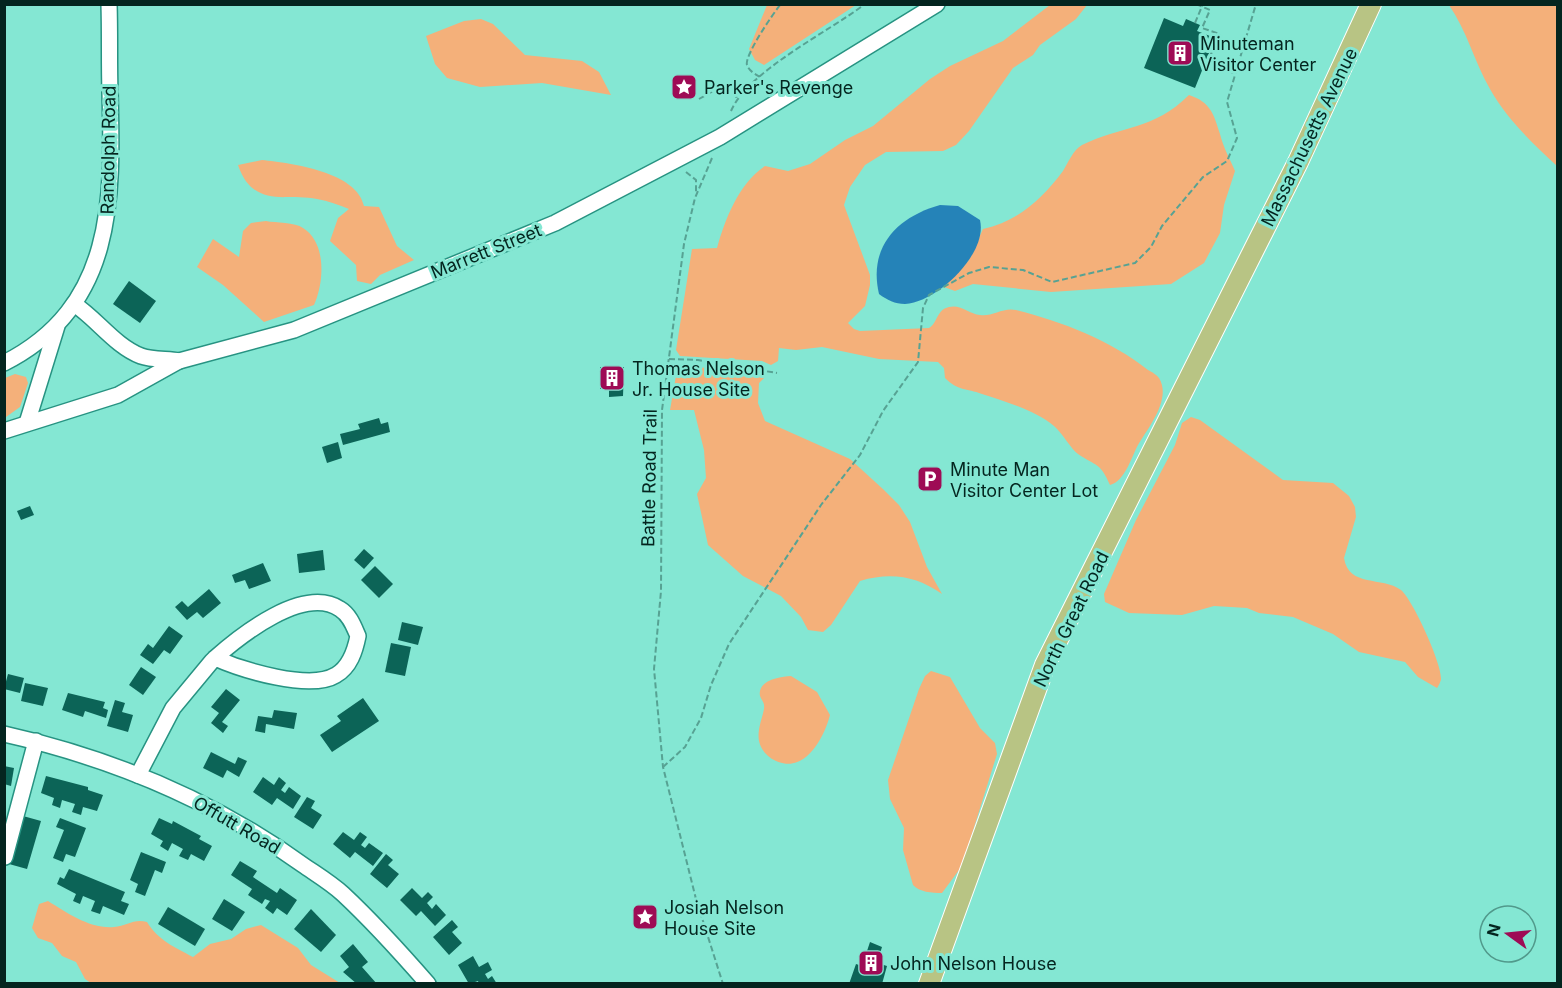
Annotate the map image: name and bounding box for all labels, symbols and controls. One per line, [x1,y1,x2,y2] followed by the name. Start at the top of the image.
[1200,33,1316,75] place label: Minuteman Visitor Center
[1165,38,1195,68] building icon: Minuteman Visitor Center
[1257,44,1361,230] street label: Massachusetts Avenue
[669,72,699,102] place icon: Parker's Revenge
[704,77,853,98] place label: Parker's Revenge
[96,86,120,214] street label: Randolph Road
[428,219,545,283] street label: Marrett Street
[632,358,765,400] place label: Thomas Nelson Jr. House Site
[597,363,627,393] building icon: Thomas Nelson Jr. House Site
[637,409,661,547] street label: Battle Road Trail
[950,459,1098,501] place label: Minute Man Visitor Center Lot
[915,464,945,494] parking icon: Minute Man Visitor Center Lot
[1029,548,1113,690] street label: North Great Road
[190,792,284,858] street label: Offutt Road
[664,897,784,939] place label: Josiah Nelson House Site
[630,902,660,932] place icon: Josiah Nelson House Site
[1478,904,1538,964] north arrow
[1482,922,1505,939] text: N
[856,948,886,978] building icon: John Nelson House
[890,953,1057,974] place label: John Nelson House

